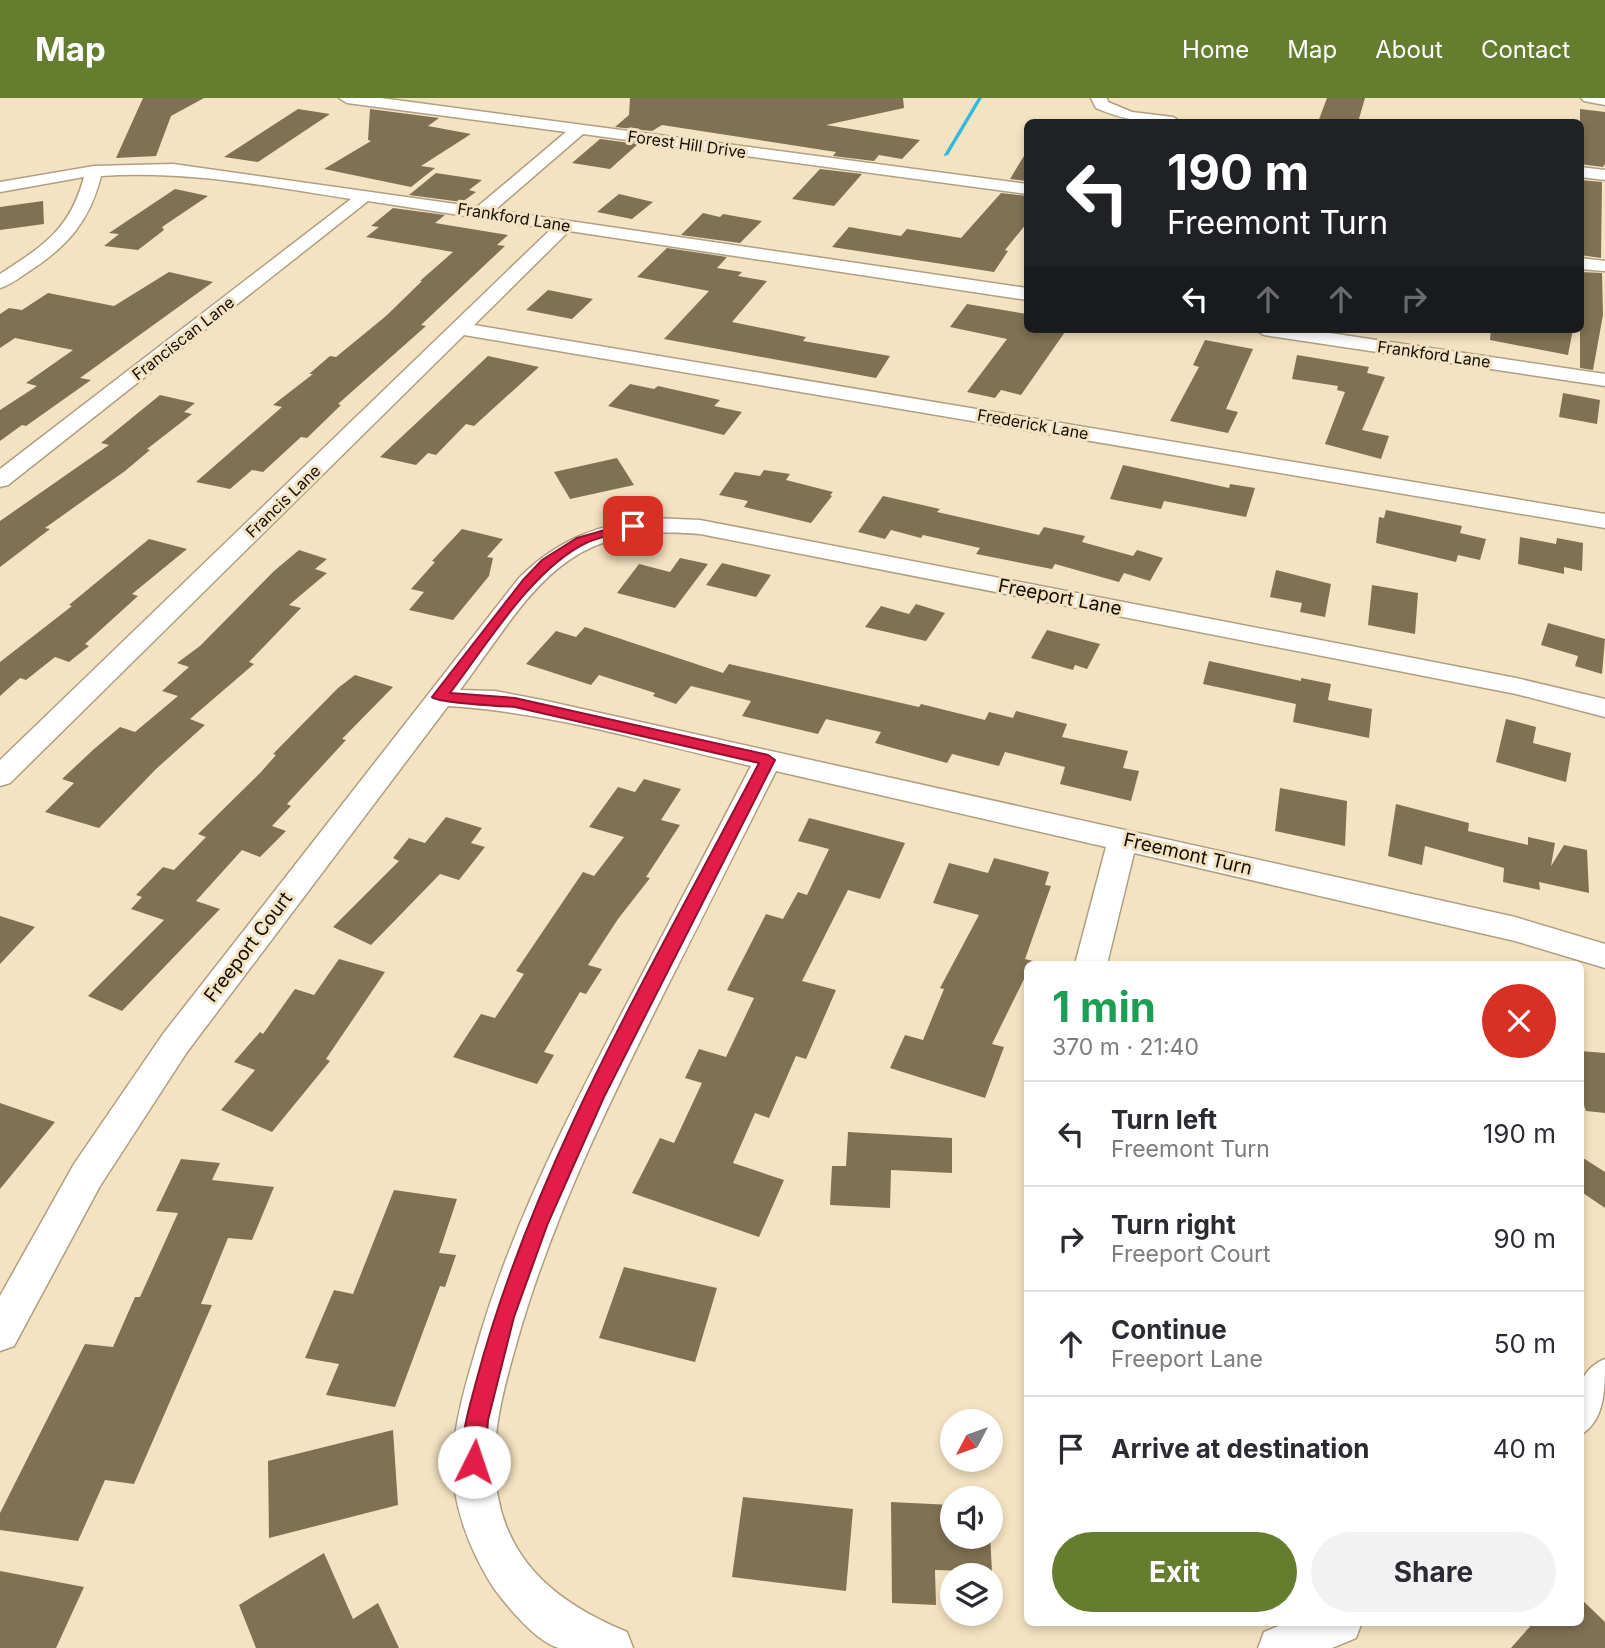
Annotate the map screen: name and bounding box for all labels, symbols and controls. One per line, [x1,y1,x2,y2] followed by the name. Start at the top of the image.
[35,29,106,69] text: Map
[1182,35,1249,64] text: Home
[1287,35,1337,64] text: Map
[1375,35,1443,64] text: About
[1481,35,1570,64] text: Contact
[626,126,748,162] street label: Forest Hill Drive
[1167,143,1309,202] text: 190 m
[1052,147,1143,238] icon: left
[456,198,572,236] street label: Frankford Lane
[1167,203,1388,242] text: Freemont Turn
[1176,280,1214,318] icon: left
[1249,280,1287,318] icon: ahead
[1322,280,1360,318] icon: ahead
[1395,280,1433,318] icon: right
[128,292,238,384] street label: Franciscan Lane
[1376,336,1492,372] street label: Frankford Lane
[976,404,1090,444] street label: Frederick Lane
[241,460,325,542] street label: Francis Lane
[603,496,663,556] pin
[614,507,652,545] icon: arrive
[996,574,1124,620] street label: Freeport Lane
[1121,828,1255,880] street label: Freemont Turn
[199,887,297,1007] street label: Freeport Court
[1052,981,1156,1032] text: 1 min
[1482,984,1556,1058] button: close
[1052,1033,1199,1061] text: 370 m · 21:40
[1111,1104,1217,1135] text: Turn left
[1052,1115,1090,1153] icon: left
[1483,1118,1556,1149] text: 190 m
[1111,1135,1270,1163] text: Freemont Turn
[1111,1209,1236,1240] text: Turn right
[1052,1220,1090,1258] icon: right
[1493,1223,1556,1254] text: 90 m
[1111,1240,1271,1268] text: Freeport Court
[1111,1314,1227,1345] text: Continue
[1052,1325,1090,1363] icon: ahead
[1494,1328,1556,1359] text: 50 m
[1111,1345,1263,1373] text: Freeport Lane
[940,1409,1003,1472] north arrow
[940,1409,1003,1626] map controls
[437,1425,511,1499] position arrow
[1052,1430,1090,1468] icon: arrive
[1111,1433,1370,1464] text: Arrive at destination
[1493,1433,1556,1464] text: 40 m
[940,1486,1003,1549] button: sound
[1052,1532,1297,1612] button: Exit
[1311,1532,1556,1612] button: Share
[940,1563,1003,1626] button: layers

